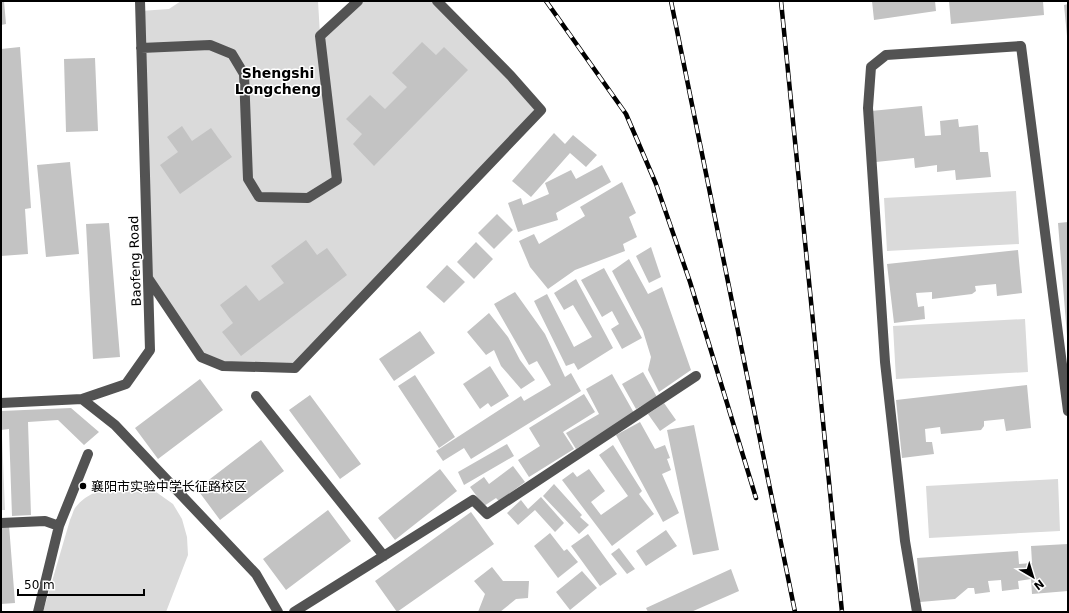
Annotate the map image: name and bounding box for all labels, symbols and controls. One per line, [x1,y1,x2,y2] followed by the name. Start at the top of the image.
[235,65,321,97] district label: Shengshi Longcheng
[126,215,144,307] street label: Baofeng Road
[91,479,247,494] place label: 襄阳市实验中学长征路校区
[78,481,88,491] marker: 襄阳市实验中学长征路校区
[1013,557,1053,597] north arrow
[18,571,144,597] scale bar
[1031,577,1046,592] text: N
[24,578,55,592] text: 50 m

